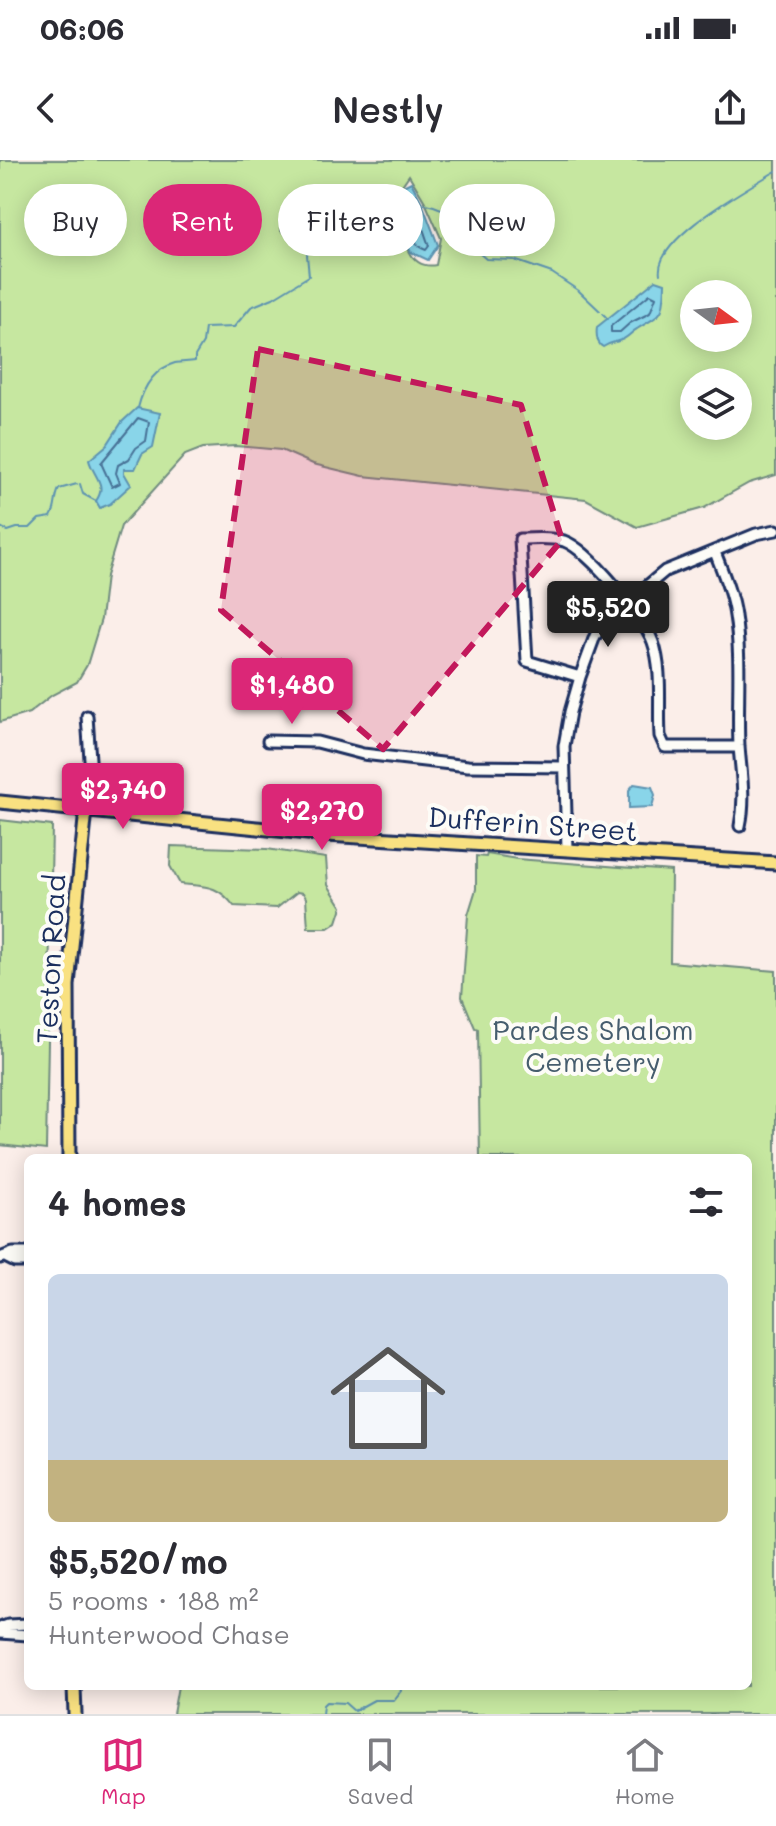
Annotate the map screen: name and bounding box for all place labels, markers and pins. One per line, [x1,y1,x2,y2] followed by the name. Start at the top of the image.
[543,581,673,649] pin: $5,520
[227,658,357,726] pin: $1,480
[58,763,188,831] pin: $2,740
[257,784,387,852] pin: $2,270

